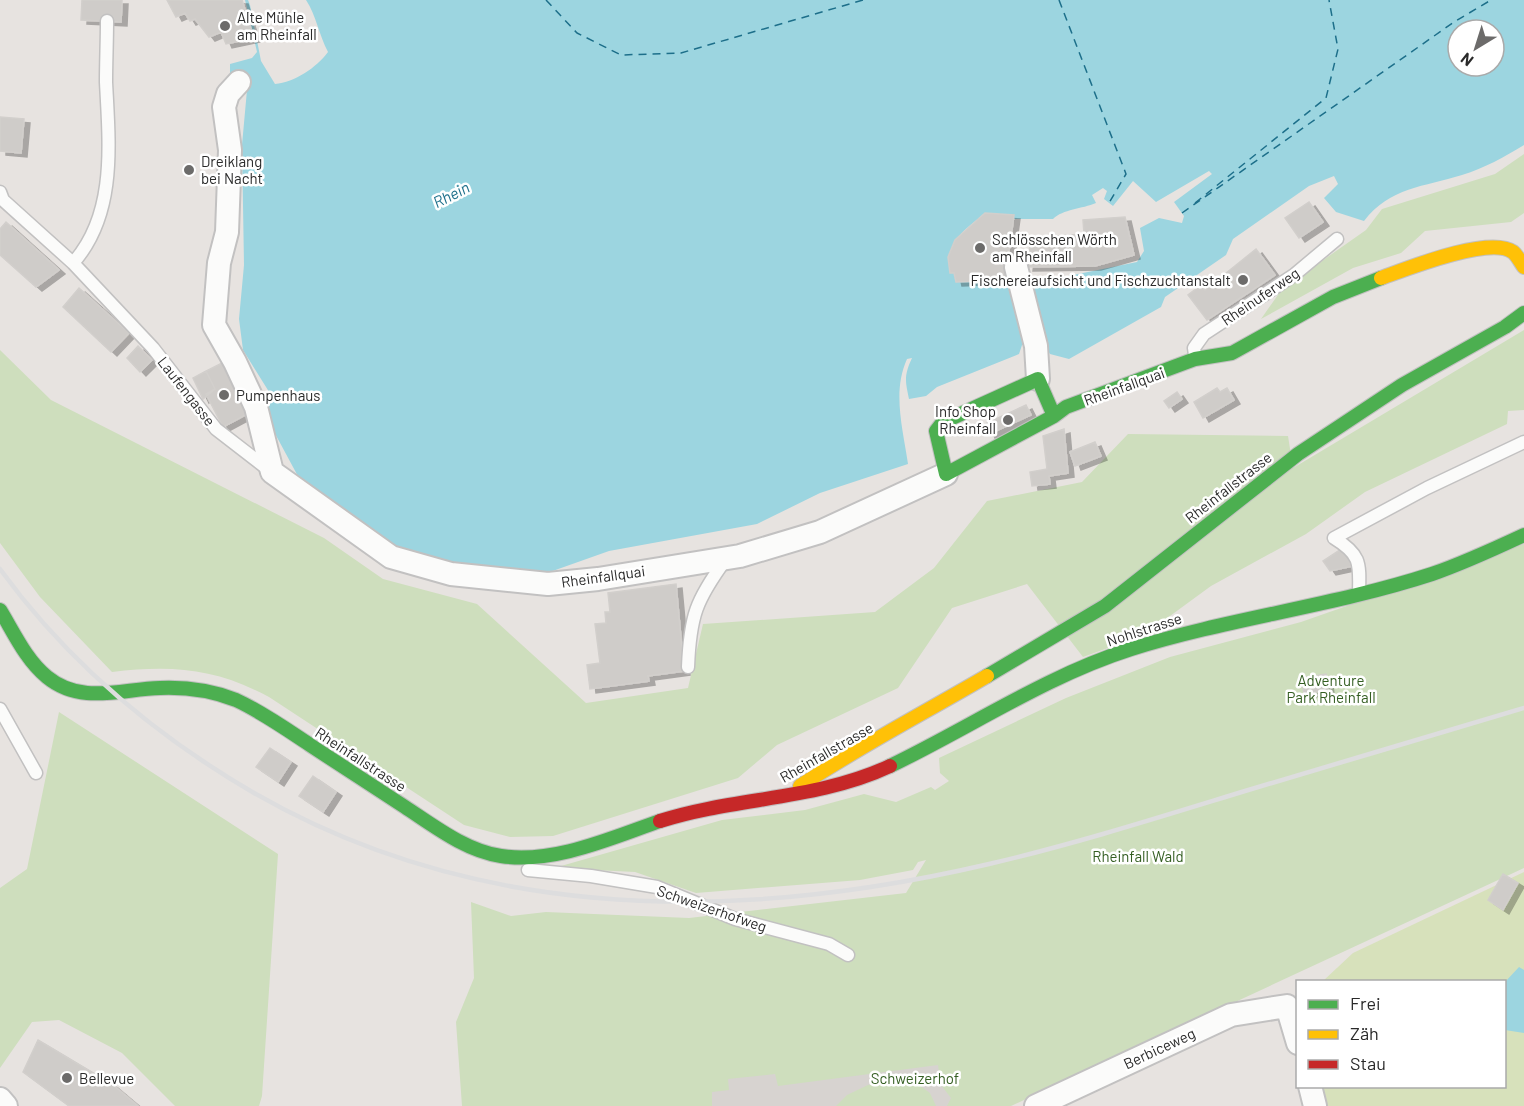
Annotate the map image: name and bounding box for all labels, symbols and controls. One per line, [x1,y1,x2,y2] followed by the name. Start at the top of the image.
[237,8,317,43] place label: Alte Mühle am Rheinfall
[1446,18,1506,78] north arrow
[218,19,232,33] marker: Alte Mühle am Rheinfall
[1456,49,1476,71] text: N
[201,152,263,187] place label: Dreiklang bei Nacht
[182,163,196,177] marker: Dreiklang bei Nacht
[430,177,472,211] water label: Rhein
[992,230,1117,265] place label: Schlösschen Wörth am Rheinfall
[973,241,987,255] marker: Schlösschen Wörth am Rheinfall
[1218,263,1302,329] street label: Rheinuferweg
[971,271,1231,289] place label: Fischereiaufsicht und Fischzuchtanstalt
[1236,273,1250,287] marker: Fischereiaufsicht und Fischzuchtanstalt
[154,353,220,429] street label: Laufengasse
[1081,363,1167,409] street label: Rheinfallquai
[236,386,321,404] place label: Pumpenhaus
[217,388,231,402] marker: Pumpenhaus
[935,402,996,437] place label: Info Shop Rheinfall
[1001,413,1015,427] marker: Info Shop Rheinfall
[1181,448,1275,526] street label: Rheinfallstrasse
[560,561,646,591] street label: Rheinfallquai
[1104,608,1184,650] street label: Nohlstrasse
[1286,671,1376,706] park label: Adventure Park Rheinfall
[776,718,876,786] street label: Rheinfallstrasse
[312,723,410,795] street label: Rheinfallstrasse
[1092,847,1184,865] park label: Rheinfall Wald
[655,881,769,935] street label: Schweizerhofweg
[1296,980,1506,1088] legend
[1350,992,1381,1014] text: Frei
[1350,1022,1379,1044] text: Zäh
[1120,1024,1198,1072] street label: Berbiceweg
[1350,1052,1386,1074] text: Stau
[79,1069,134,1087] place label: Bellevue
[871,1069,959,1087] park label: Schweizerhof
[60,1071,74,1085] marker: Bellevue

